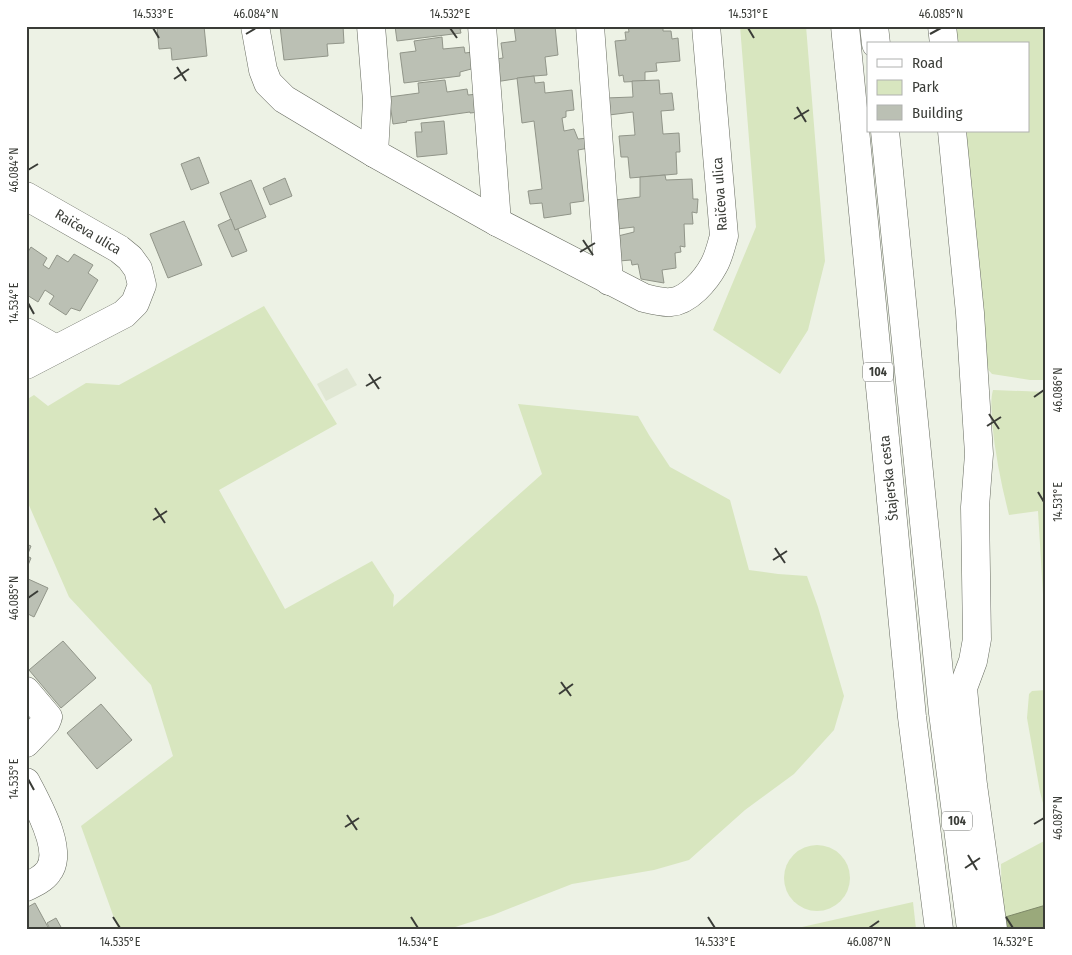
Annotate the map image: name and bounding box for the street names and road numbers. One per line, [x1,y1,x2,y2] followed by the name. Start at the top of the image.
[709,156,731,231] street label: Raičeva ulica
[52,206,124,258] street label: Raičeva ulica
[863,362,893,382] road number: 104
[875,434,902,522] street label: Štajerska cesta
[942,811,972,830] road number: 104

